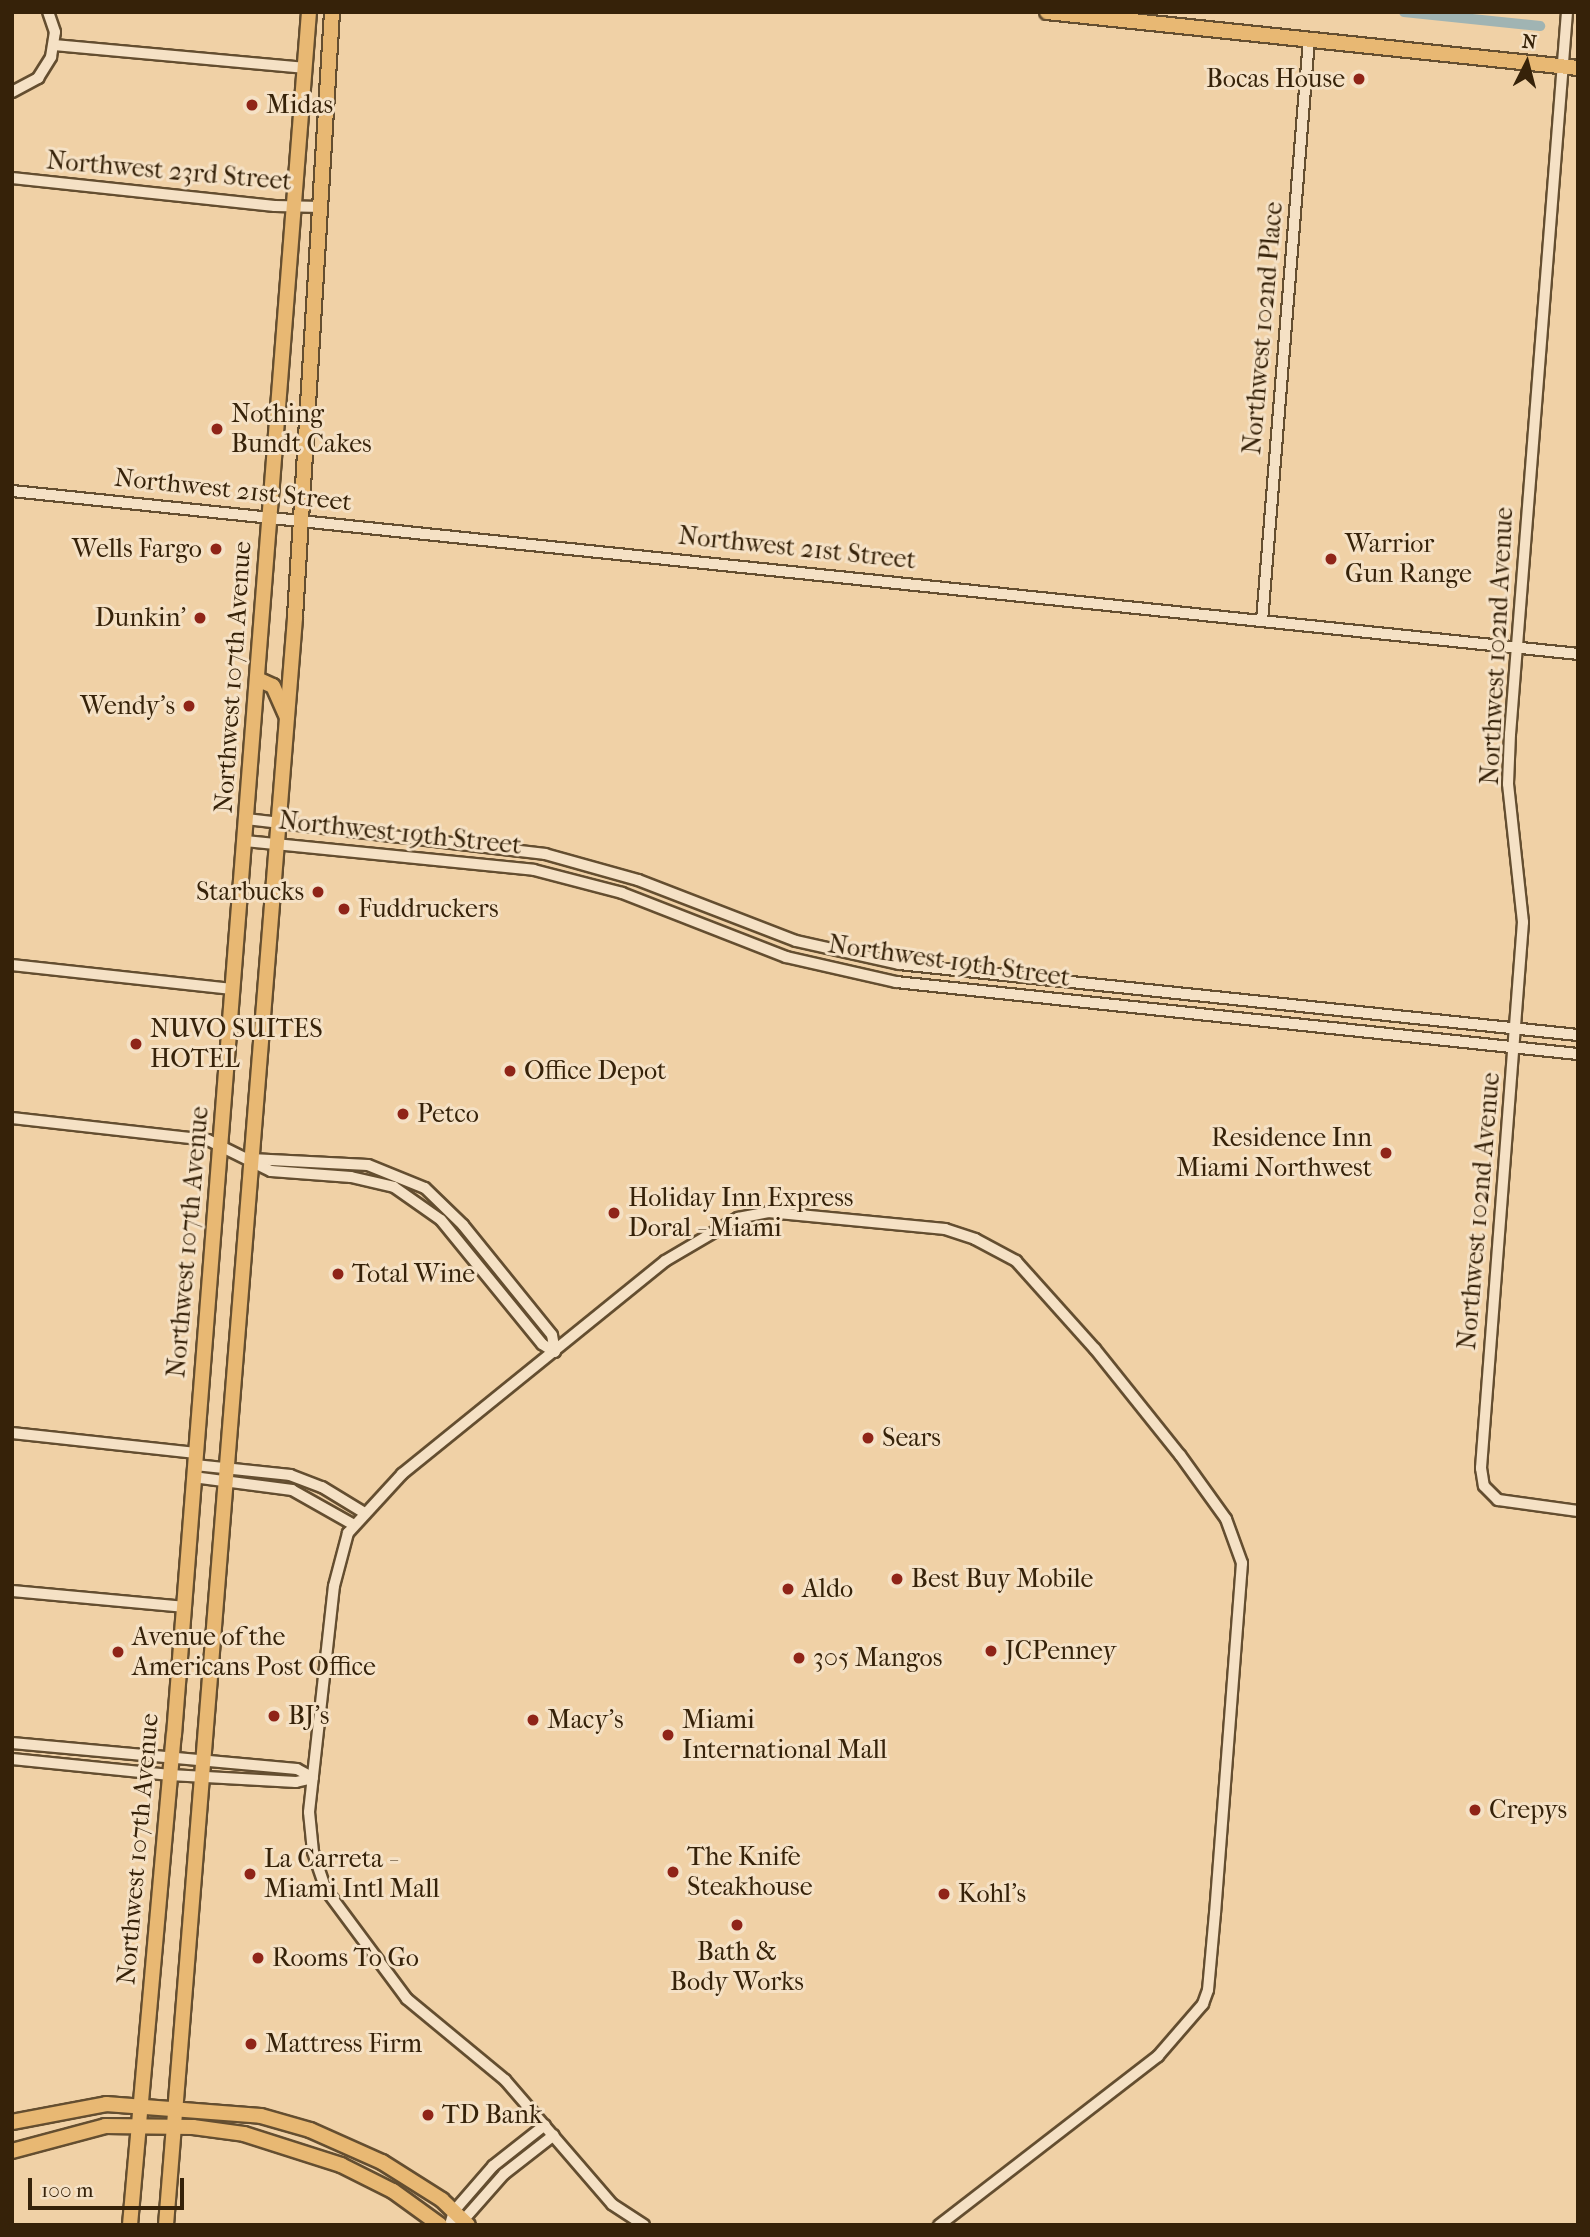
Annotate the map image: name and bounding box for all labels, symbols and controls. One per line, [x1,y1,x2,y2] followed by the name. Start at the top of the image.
[1492,28,1562,98] north arrow
[1521,30,1538,54] text: N
[1206,63,1345,95] place label: Bocas House
[1351,71,1367,87] marker: Bocas House
[266,89,333,121] place label: Midas
[244,97,260,113] marker: Midas
[45,145,293,197] street label: Northwest 23rd Street
[1236,200,1290,456] street label: Northwest 102nd Place
[231,398,372,460] place label: Nothing Bundt Cakes
[209,421,225,437] marker: Nothing Bundt Cakes
[113,462,353,518] street label: Northwest 21st Street
[1474,506,1520,786] street label: Northwest 102nd Avenue
[677,520,917,576] street label: Northwest 21st Street
[1345,528,1472,590] place label: Warrior Gun Range
[72,533,202,565] place label: Wells Fargo
[208,540,258,814] street label: Northwest 107th Avenue
[208,541,224,557] marker: Wells Fargo
[1323,551,1339,567] marker: Warrior Gun Range
[95,602,186,634] place label: Dunkin'
[192,610,208,626] marker: Dunkin'
[80,690,175,722] place label: Wendy's
[181,698,197,714] marker: Wendy's
[277,805,523,861] street label: Northwest 19th Street
[196,876,304,908] place label: Starbucks
[310,884,326,900] marker: Starbucks
[358,893,499,925] place label: Fuddruckers
[336,901,352,917] marker: Fuddruckers
[826,929,1072,993] street label: Northwest 19th Street
[150,1013,323,1074] place label: NUVO SUITES HOTEL
[128,1036,144,1052] marker: NUVO SUITES HOTEL
[524,1055,666,1087] place label: Office Depot
[502,1063,518,1079] marker: Office Depot
[1451,1071,1507,1351] street label: Northwest 102nd Avenue
[417,1098,479,1130] place label: Petco
[161,1105,215,1379] street label: Northwest 107th Avenue
[395,1106,411,1122] marker: Petco
[1176,1122,1372,1184] place label: Residence Inn Miami Northwest
[1378,1145,1394,1161] marker: Residence Inn Miami Northwest
[628,1182,853,1244] place label: Holiday Inn Express Doral - Miami
[606,1205,622,1221] marker: Holiday Inn Express Doral - Miami
[352,1258,475,1290] place label: Total Wine
[330,1266,346,1282] marker: Total Wine
[882,1422,941,1454] place label: Sears
[860,1430,876,1446] marker: Sears
[911,1563,1093,1595] place label: Best Buy Mobile
[889,1571,905,1587] marker: Best Buy Mobile
[802,1573,853,1605] place label: Aldo
[780,1581,796,1597] marker: Aldo
[132,1621,376,1682] place label: Avenue of the Americans Post Office
[1005,1635,1116,1667] place label: JCPenney
[813,1642,942,1674] place label: 305 Mangos
[983,1643,999,1659] marker: JCPenney
[110,1644,126,1660] marker: Avenue of the Americans Post Office
[791,1650,807,1666] marker: 305 Mangos
[288,1700,329,1732] place label: BJ's
[547,1704,624,1736] place label: Macy's
[682,1704,887,1766] place label: Miami International Mall
[266,1708,282,1724] marker: BJ's
[111,1712,165,1986] street label: Northwest 107th Avenue
[525,1712,541,1728] marker: Macy's
[660,1727,676,1743] marker: Miami International Mall
[1489,1794,1567,1826] place label: Crepys
[1467,1802,1483,1818] marker: Crepys
[687,1841,813,1902] place label: The Knife Steakhouse
[264,1843,440,1904] place label: La Carreta - Miami Intl Mall
[665,1864,681,1880] marker: The Knife Steakhouse
[242,1866,258,1882] marker: La Carreta - Miami Intl Mall
[958,1878,1026,1910] place label: Kohl's
[936,1886,952,1902] marker: Kohl's
[729,1917,745,1933] marker: Bath & Body Works
[670,1936,804,1997] place label: Bath & Body Works
[272,1942,419,1974] place label: Rooms To Go
[250,1950,266,1966] marker: Rooms To Go
[265,2028,422,2060] place label: Mattress Firm
[243,2036,259,2052] marker: Mattress Firm
[442,2099,542,2131] place label: TD Bank
[420,2107,436,2123] marker: TD Bank
[32,2164,187,2208] scale bar
[41,2178,94,2202] text: 100 m

